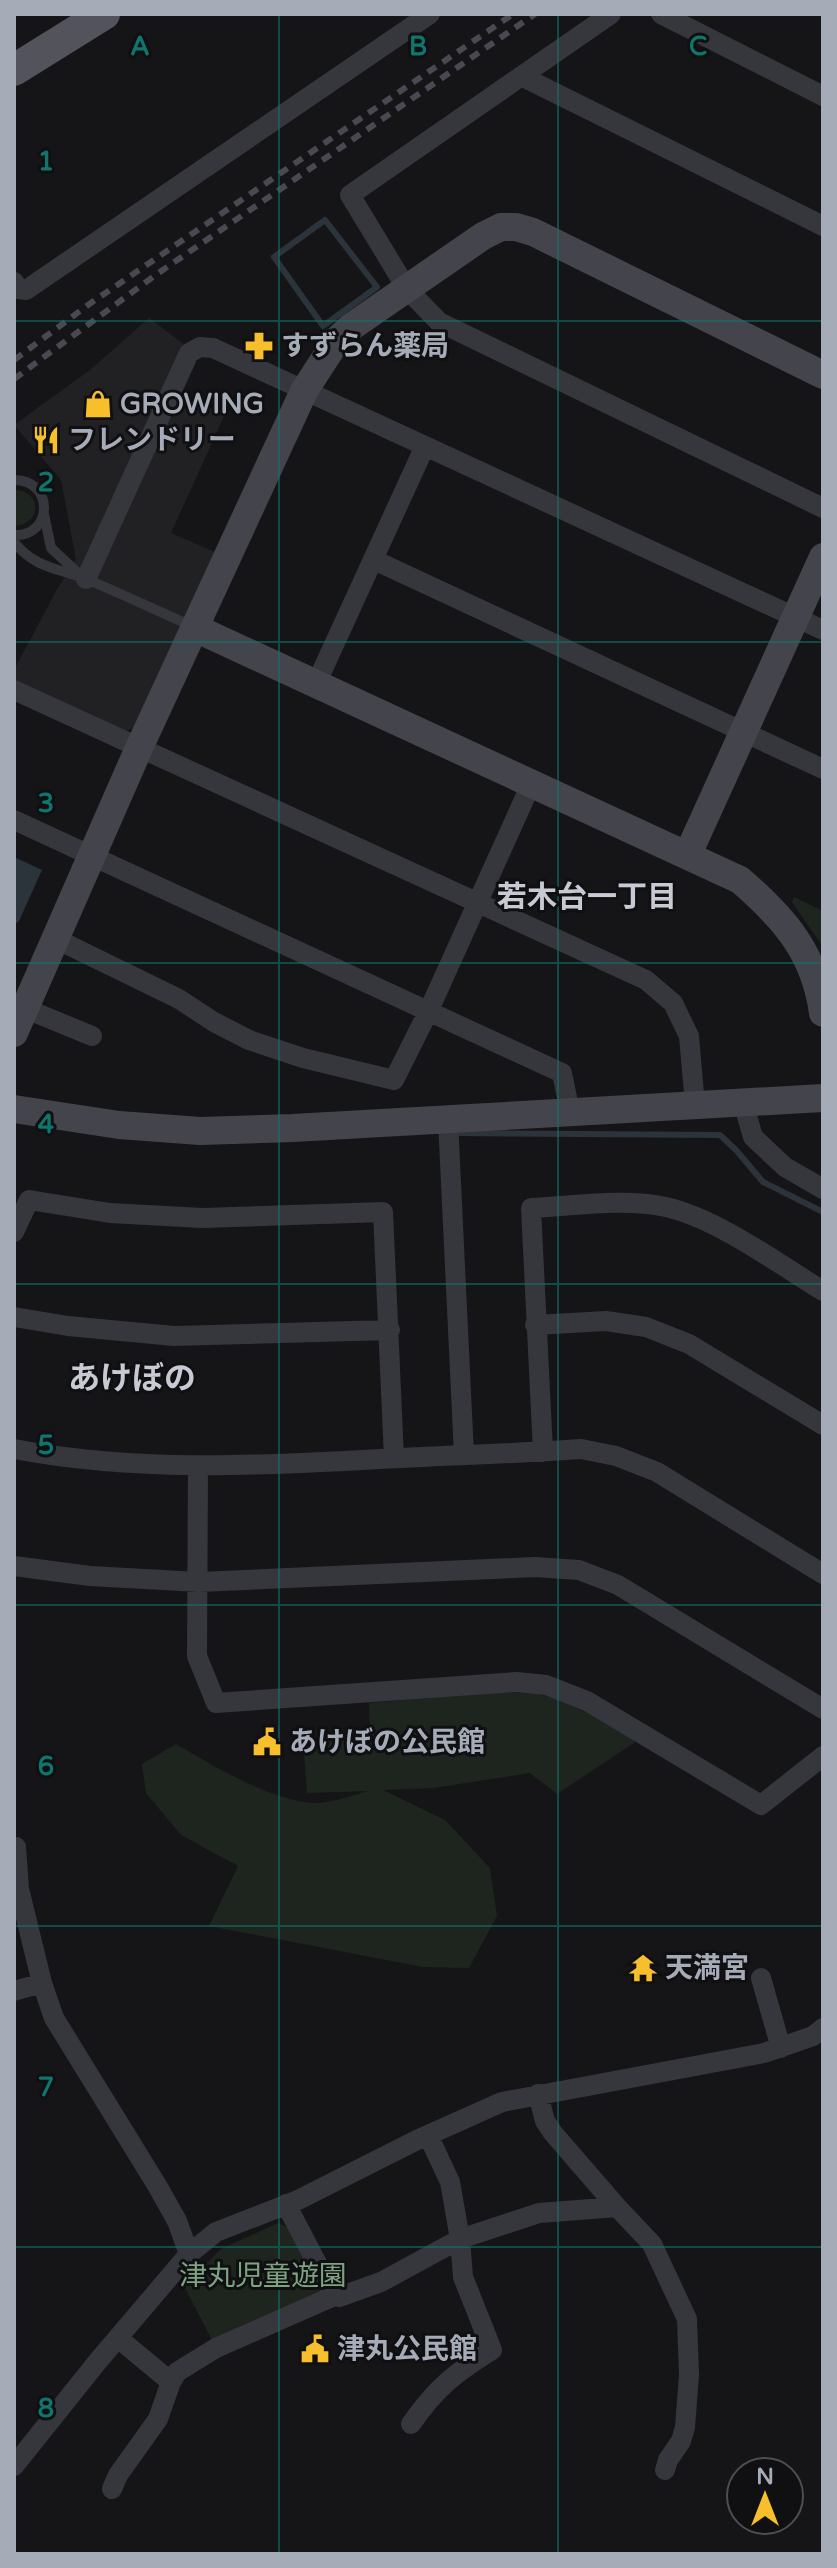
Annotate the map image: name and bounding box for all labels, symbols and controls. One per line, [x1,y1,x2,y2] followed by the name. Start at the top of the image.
[130,31,150,62] text: A
[409,31,427,62] text: B
[689,31,707,62] text: C
[38,146,54,177] text: 1
[281,329,449,363] place label: すずらん薬局
[244,331,274,361] pharmacy icon: すずらん薬局
[120,387,264,421] place label: GROWING
[83,389,113,419] shop icon: GROWING
[68,423,236,457] place label: フレンドリー
[31,425,61,455] restaurant icon: フレンドリー
[38,467,54,498] text: 2
[38,788,54,819] text: 3
[497,879,677,916] district label: 若木台一丁目
[38,1109,54,1140] text: 4
[68,1360,196,1398] district label: あけぼの
[38,1430,54,1461] text: 5
[289,1725,485,1759] place label: あけぼの公民館
[252,1727,282,1757] public building icon: あけぼの公民館
[38,1751,54,1782] text: 6
[665,1951,749,1985] place label: 天満宮
[628,1953,658,1983] temple icon: 天満宮
[38,2072,54,2103] text: 7
[179,2259,347,2293] park label: 津丸児童遊園
[337,2332,477,2366] place label: 津丸公民館
[300,2334,330,2364] public building icon: 津丸公民館
[38,2393,54,2424] text: 8
[725,2456,805,2536] north arrow
[756,2464,774,2490] text: N

